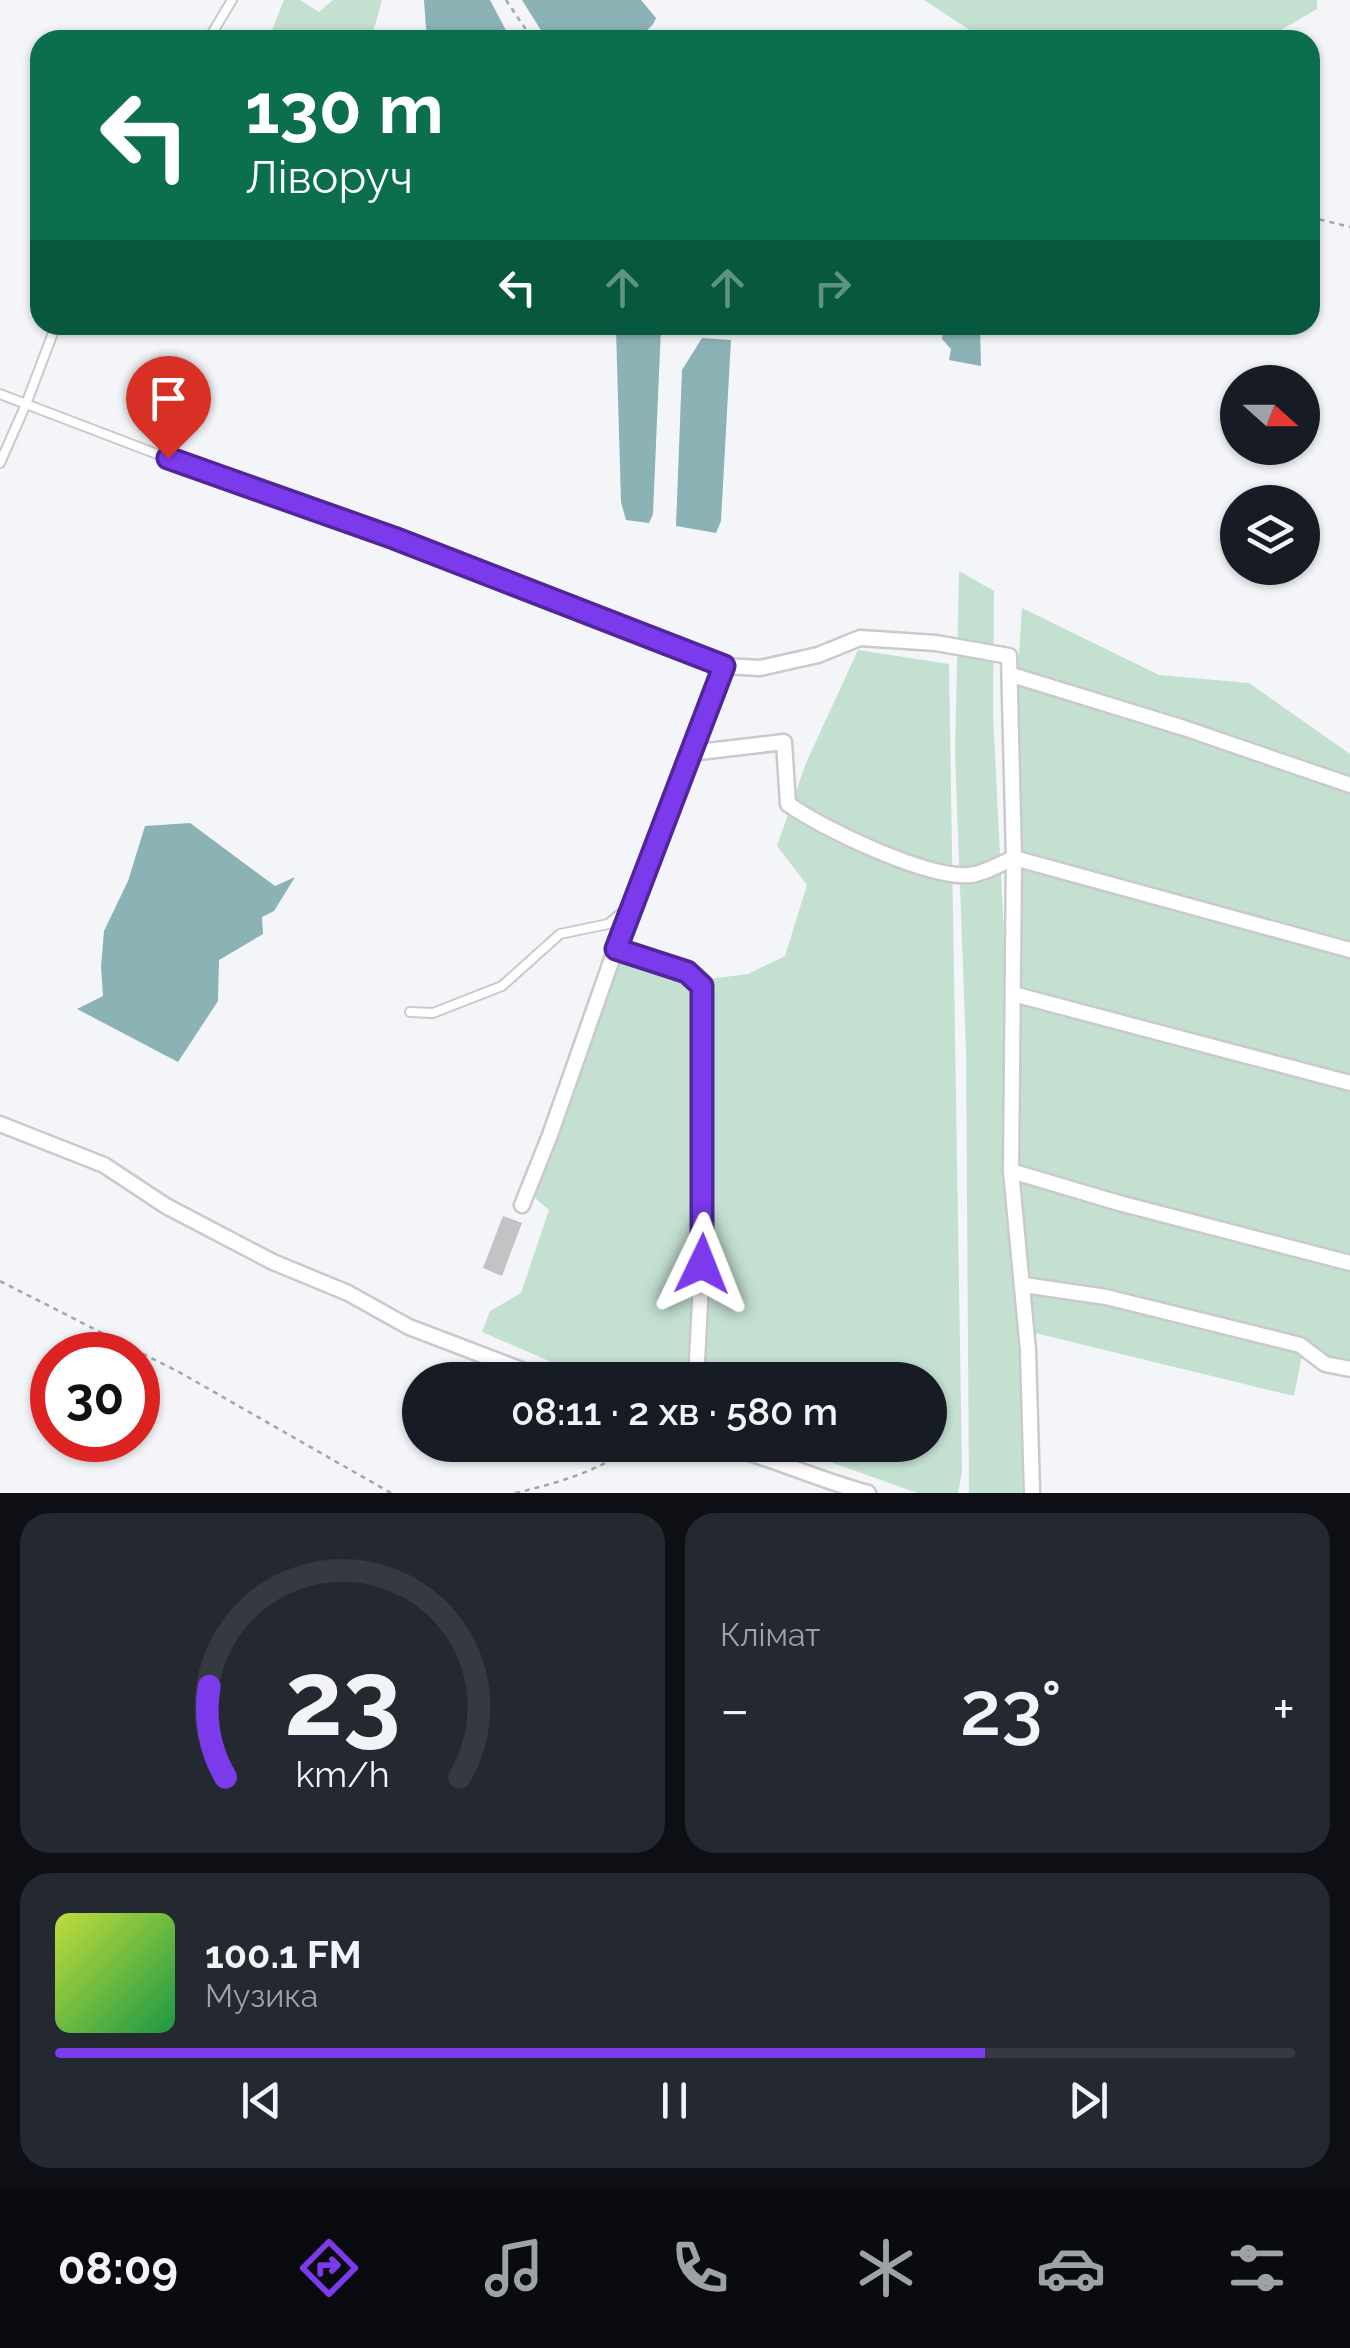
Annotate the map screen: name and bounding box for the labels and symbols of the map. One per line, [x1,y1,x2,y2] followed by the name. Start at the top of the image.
[126,356,211,459] pin
[1220,365,1320,465] north arrow
[650,1212,754,1316] position arrow
[30,1332,160,1462] speed limit sign: 30

